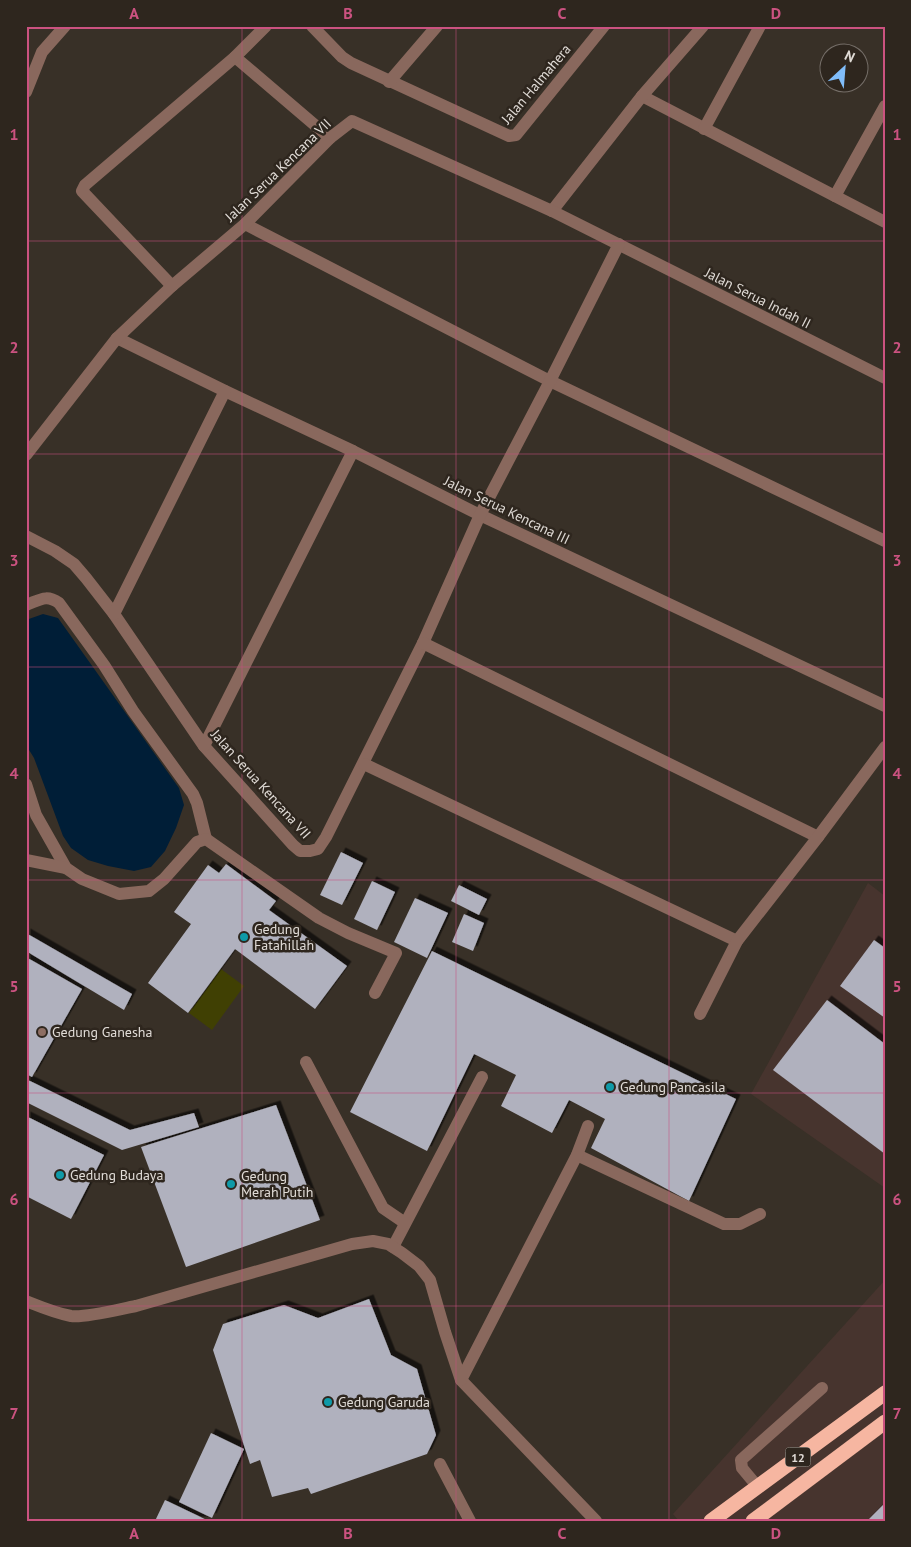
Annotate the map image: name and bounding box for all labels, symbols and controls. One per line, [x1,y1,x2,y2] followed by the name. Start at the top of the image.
[129,3,139,23] text: A
[343,3,353,23] text: B
[558,3,567,23] text: C
[771,3,781,23] text: D
[497,40,575,128] street label: Jalan Halmahera
[818,42,868,92] north arrow
[842,46,858,66] text: N
[220,115,335,226] street label: Jalan Serua Kencana VII
[9,124,19,144] text: 1
[892,124,902,144] text: 1
[701,263,814,333] street label: Jalan Serua Indah II
[9,337,19,357] text: 2
[892,337,902,357] text: 2
[440,471,573,548] street label: Jalan Serua Kencana III
[9,550,19,570] text: 3
[892,550,902,570] text: 3
[207,725,315,842] street label: Jalan Serua Kencana VII
[9,763,19,783] text: 4
[892,763,902,783] text: 4
[254,920,314,954] place label: Gedung Fatahillah
[238,931,250,943] marker: Gedung Fatahillah
[9,976,19,996] text: 5
[892,976,902,996] text: 5
[52,1023,153,1041] place label: Gedung Ganesha
[36,1026,48,1038] marker: Gedung Ganesha
[620,1078,726,1096] place label: Gedung Pancasila
[604,1081,616,1093] marker: Gedung Pancasila
[70,1166,163,1184] place label: Gedung Budaya
[241,1167,313,1201] place label: Gedung Merah Putih
[54,1169,66,1181] marker: Gedung Budaya
[225,1178,237,1190] marker: Gedung Merah Putih
[9,1189,19,1209] text: 6
[892,1189,902,1209] text: 6
[338,1393,430,1411] place label: Gedung Garuda
[322,1396,334,1408] marker: Gedung Garuda
[9,1403,19,1423] text: 7
[892,1403,902,1423] text: 7
[786,1448,810,1466] road number: 12
[129,1523,139,1543] text: A
[343,1523,353,1543] text: B
[558,1523,567,1543] text: C
[771,1523,781,1543] text: D

